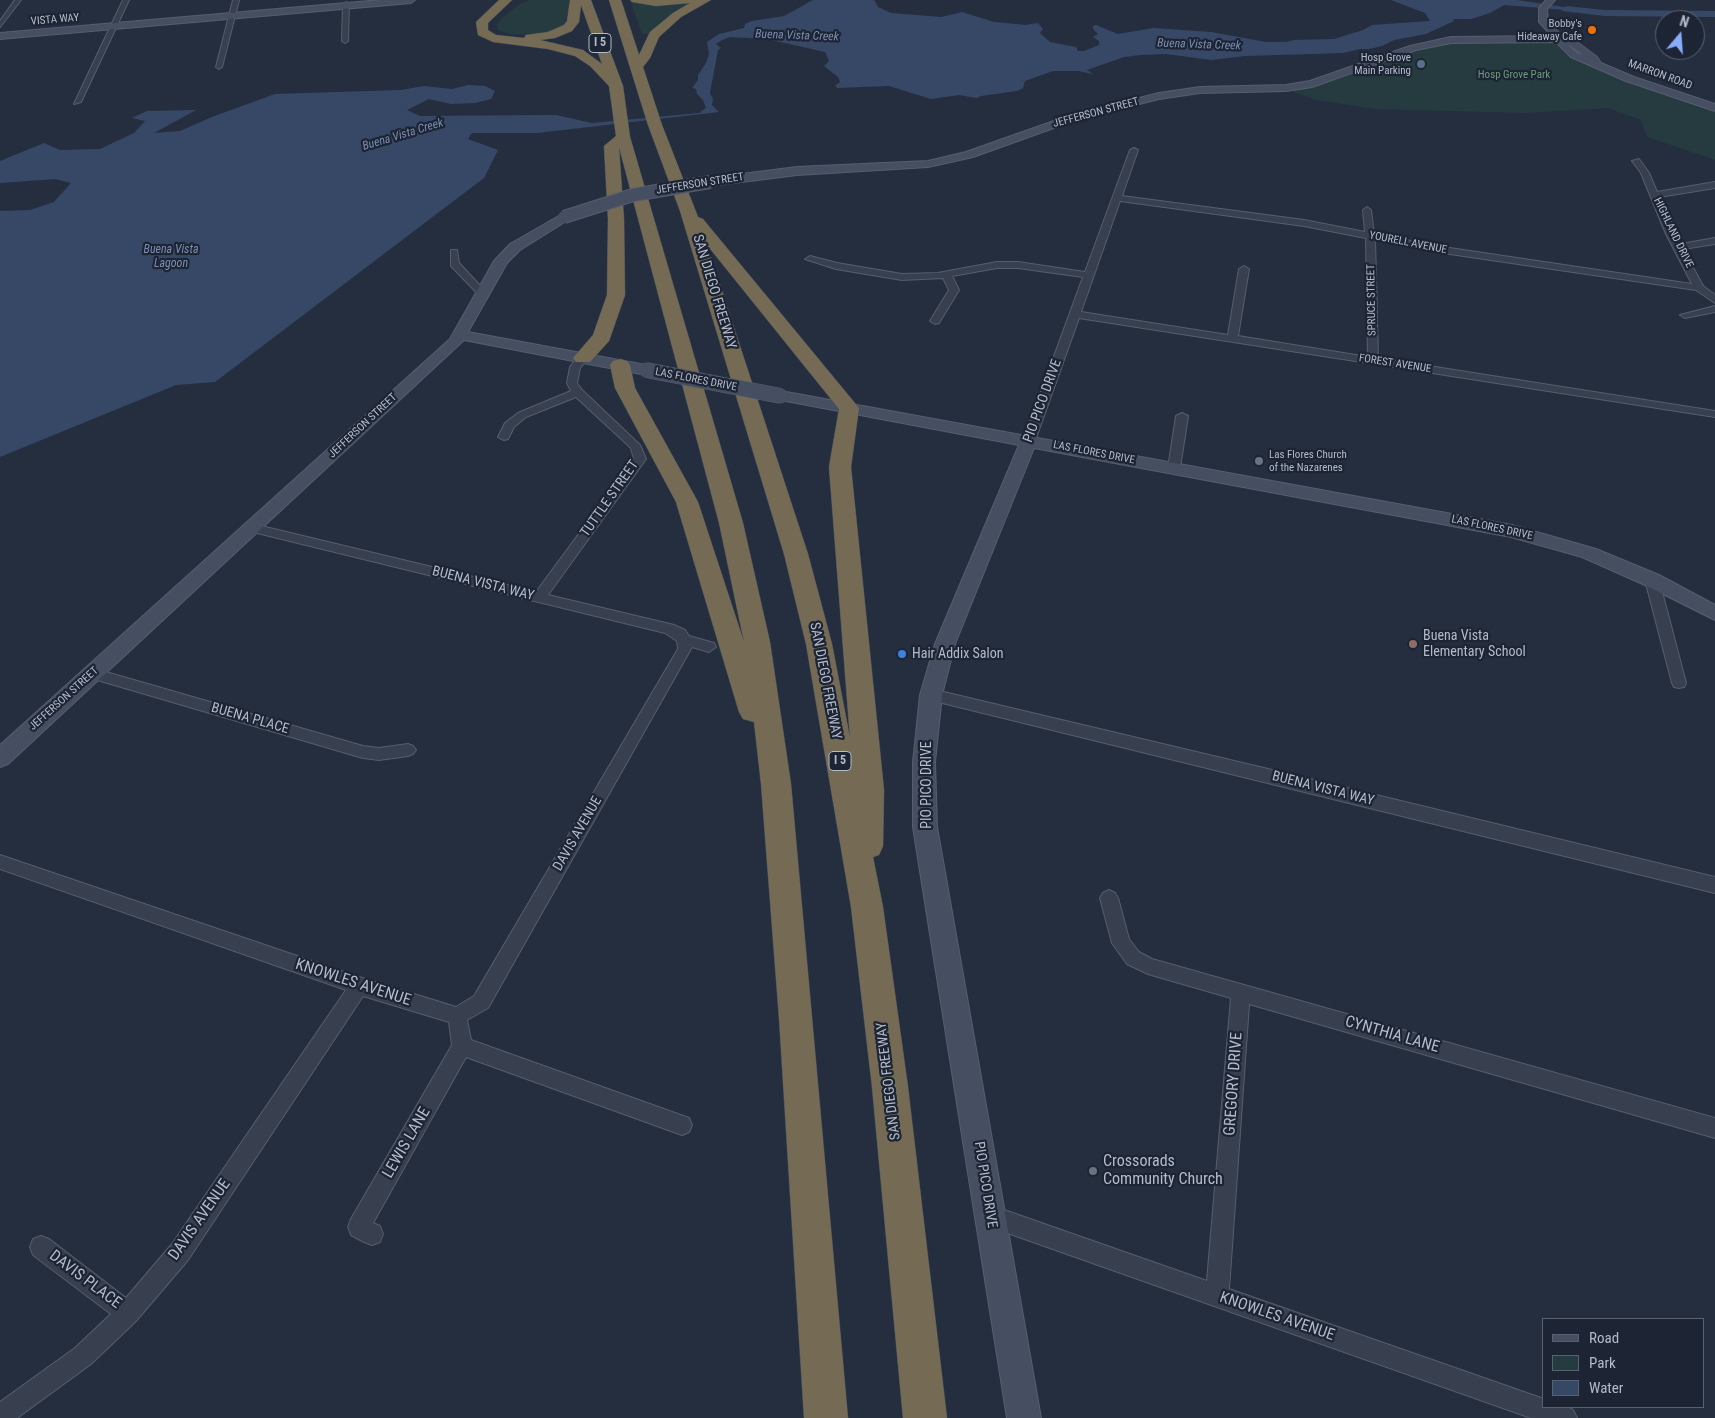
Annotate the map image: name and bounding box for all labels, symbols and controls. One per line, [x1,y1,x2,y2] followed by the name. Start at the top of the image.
[1655,10,1705,60] north arrow
[30,11,80,29] street label: VISTA WAY
[1678,13,1691,31] text: N
[1517,17,1582,43] place label: Bobby's Hideaway Cafe
[1586,24,1598,36] marker: Bobby's Hideaway Cafe
[755,27,839,45] water label: Buena Vista Creek
[589,34,611,52] road number: I 5
[1157,36,1241,54] water label: Buena Vista Creek
[1354,51,1411,77] place label: Hosp Grove Main Parking
[1626,57,1694,93] street label: MARRON ROAD
[1415,58,1427,70] marker: Hosp Grove Main Parking
[1478,68,1550,82] park label: Hosp Grove Park
[1052,95,1140,131] street label: JEFFERSON STREET
[361,116,445,154] water label: Buena Vista Creek
[655,171,745,197] street label: JEFFERSON STREET
[1650,196,1696,270] street label: HIGHLAND DRIVE
[1368,229,1448,257] street label: YOURELL AVENUE
[689,233,739,351] street label: SAN DIEGO FREEWAY
[144,243,198,271] water label: Buena Vista Lagoon
[1365,264,1379,336] street label: SPRUCE STREET
[1358,352,1432,376] street label: FOREST AVENUE
[1020,357,1066,445] street label: PIO PICO DRIVE
[654,366,738,394] street label: LAS FLORES DRIVE
[326,391,400,461] street label: JEFFERSON STREET
[1052,439,1136,467] street label: LAS FLORES DRIVE
[1269,448,1347,474] place label: Las Flores Church of the Nazarenes
[1253,455,1265,467] marker: Las Flores Church of the Nazarenes
[577,457,643,541] street label: TUTTLE STREET
[1450,513,1534,543] street label: LAS FLORES DRIVE
[430,563,536,605] street label: BUENA VISTA WAY
[805,621,845,741] street label: SAN DIEGO FREEWAY
[1423,628,1526,660] place label: Buena Vista Elementary School
[1407,638,1419,650] marker: Buena Vista Elementary School
[912,646,1004,662] place label: Hair Addix Salon
[896,648,908,660] marker: Hair Addix Salon
[27,665,101,733] street label: JEFFERSON STREET
[209,700,291,738] street label: BUENA PLACE
[919,741,935,829] street label: PIO PICO DRIVE
[829,751,851,770] road number: I 5
[1270,768,1376,810] street label: BUENA VISTA WAY
[550,794,606,874] street label: DAVIS AVENUE
[293,955,413,1011] street label: KNOWLES AVENUE
[1343,1012,1441,1058] street label: CYNTHIA LANE
[873,1021,905,1141] street label: SAN DIEGO FREEWAY
[1221,1032,1247,1136] street label: GREGORY DRIVE
[379,1104,435,1182] street label: LEWIS LANE
[970,1141,1000,1229] street label: PIO PICO DRIVE
[1103,1152,1223,1190] place label: Crossorads Community Church
[1087,1165,1099,1177] marker: Crossorads Community Church
[165,1176,235,1264] street label: DAVIS AVENUE
[45,1247,125,1313] street label: DAVIS PLACE
[1217,1288,1337,1346] street label: KNOWLES AVENUE
[1542,1318,1705,1408] legend
[1589,1329,1619,1347] text: Road
[1589,1354,1616,1372] text: Park
[1589,1379,1623,1397] text: Water

